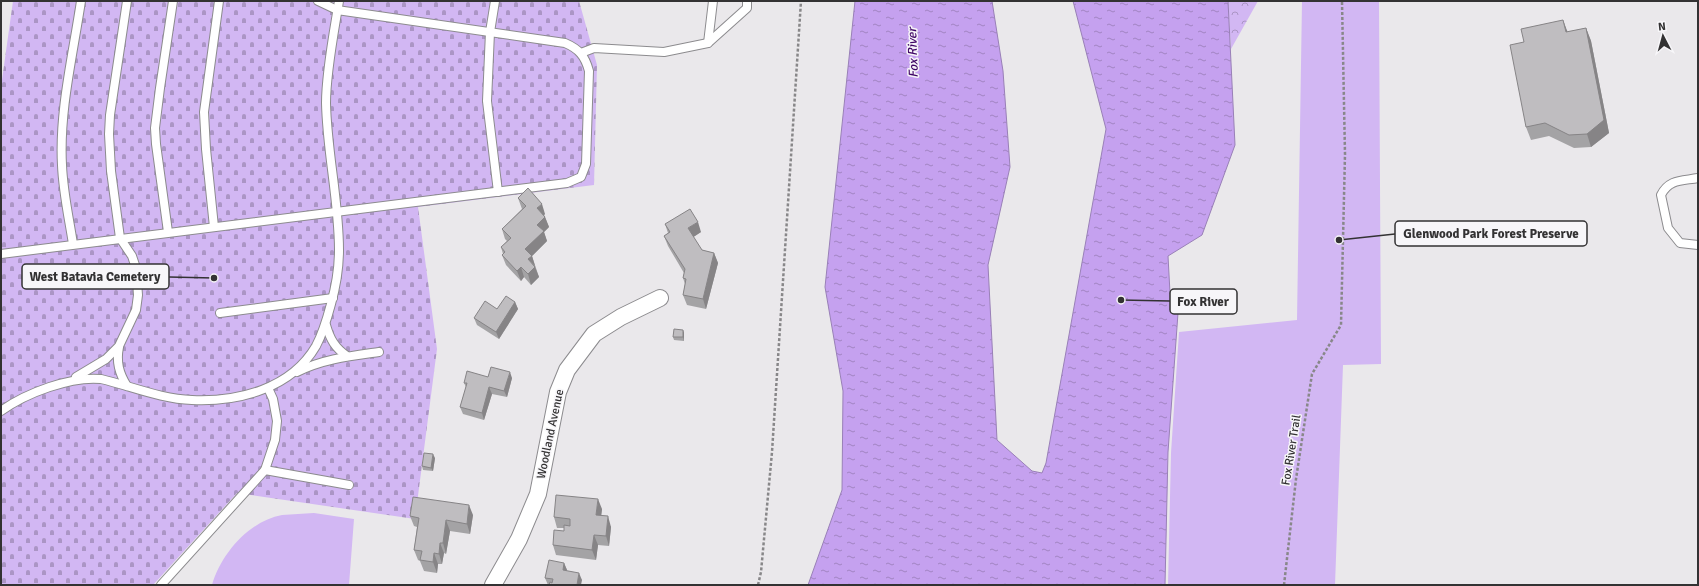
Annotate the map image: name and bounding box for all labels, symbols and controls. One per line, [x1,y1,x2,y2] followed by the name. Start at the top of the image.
[1643,16,1683,56] north arrow
[1658,20,1666,33] text: N
[904,25,922,78] water label: Fox River
[1395,221,1587,246] callout: Glenwood Park Forest Preserve
[1403,226,1579,242] text: Glenwood Park Forest Preserve
[22,264,169,289] callout: West Batavia Cemetery
[29,269,161,285] text: West Batavia Cemetery
[1170,289,1237,314] callout: Fox River
[1177,294,1230,310] text: Fox River
[534,388,567,480] street label: Woodland Avenue
[1279,413,1305,486] street label: Fox River Trail

